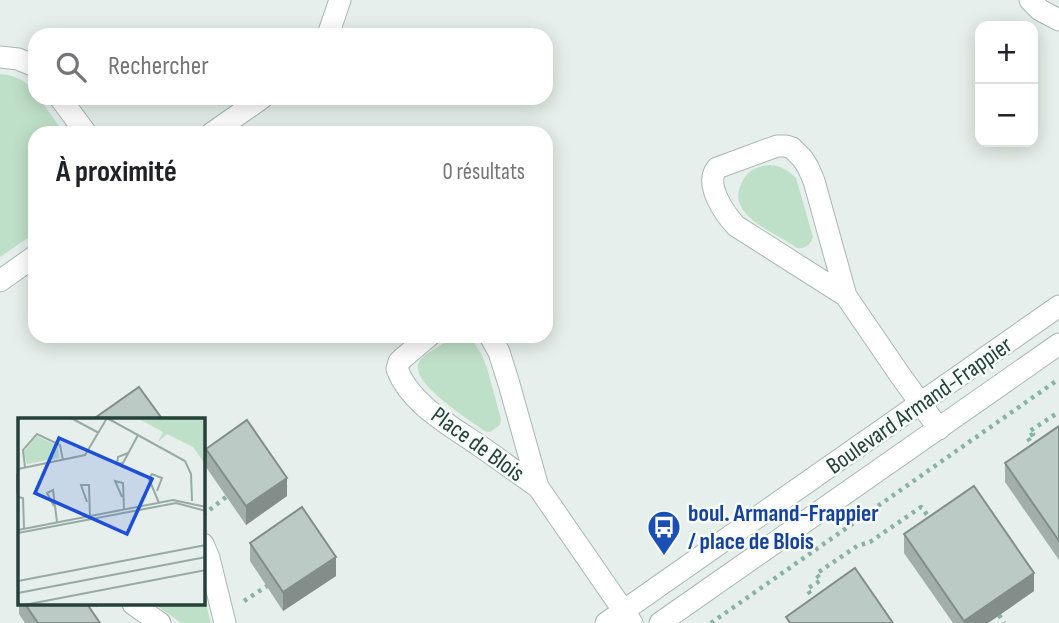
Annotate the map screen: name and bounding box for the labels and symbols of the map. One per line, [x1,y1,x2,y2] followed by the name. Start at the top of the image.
[821,330,1018,480] street label: Boulevard Armand-Frappier
[425,401,530,488] street label: Place de Blois
[18,418,205,606] inset map
[688,499,879,556] place label: boul. Armand-Frappier / place de Blois
[645,508,683,557] bus stop icon: boul. Armand-Frappier / place de Blois

